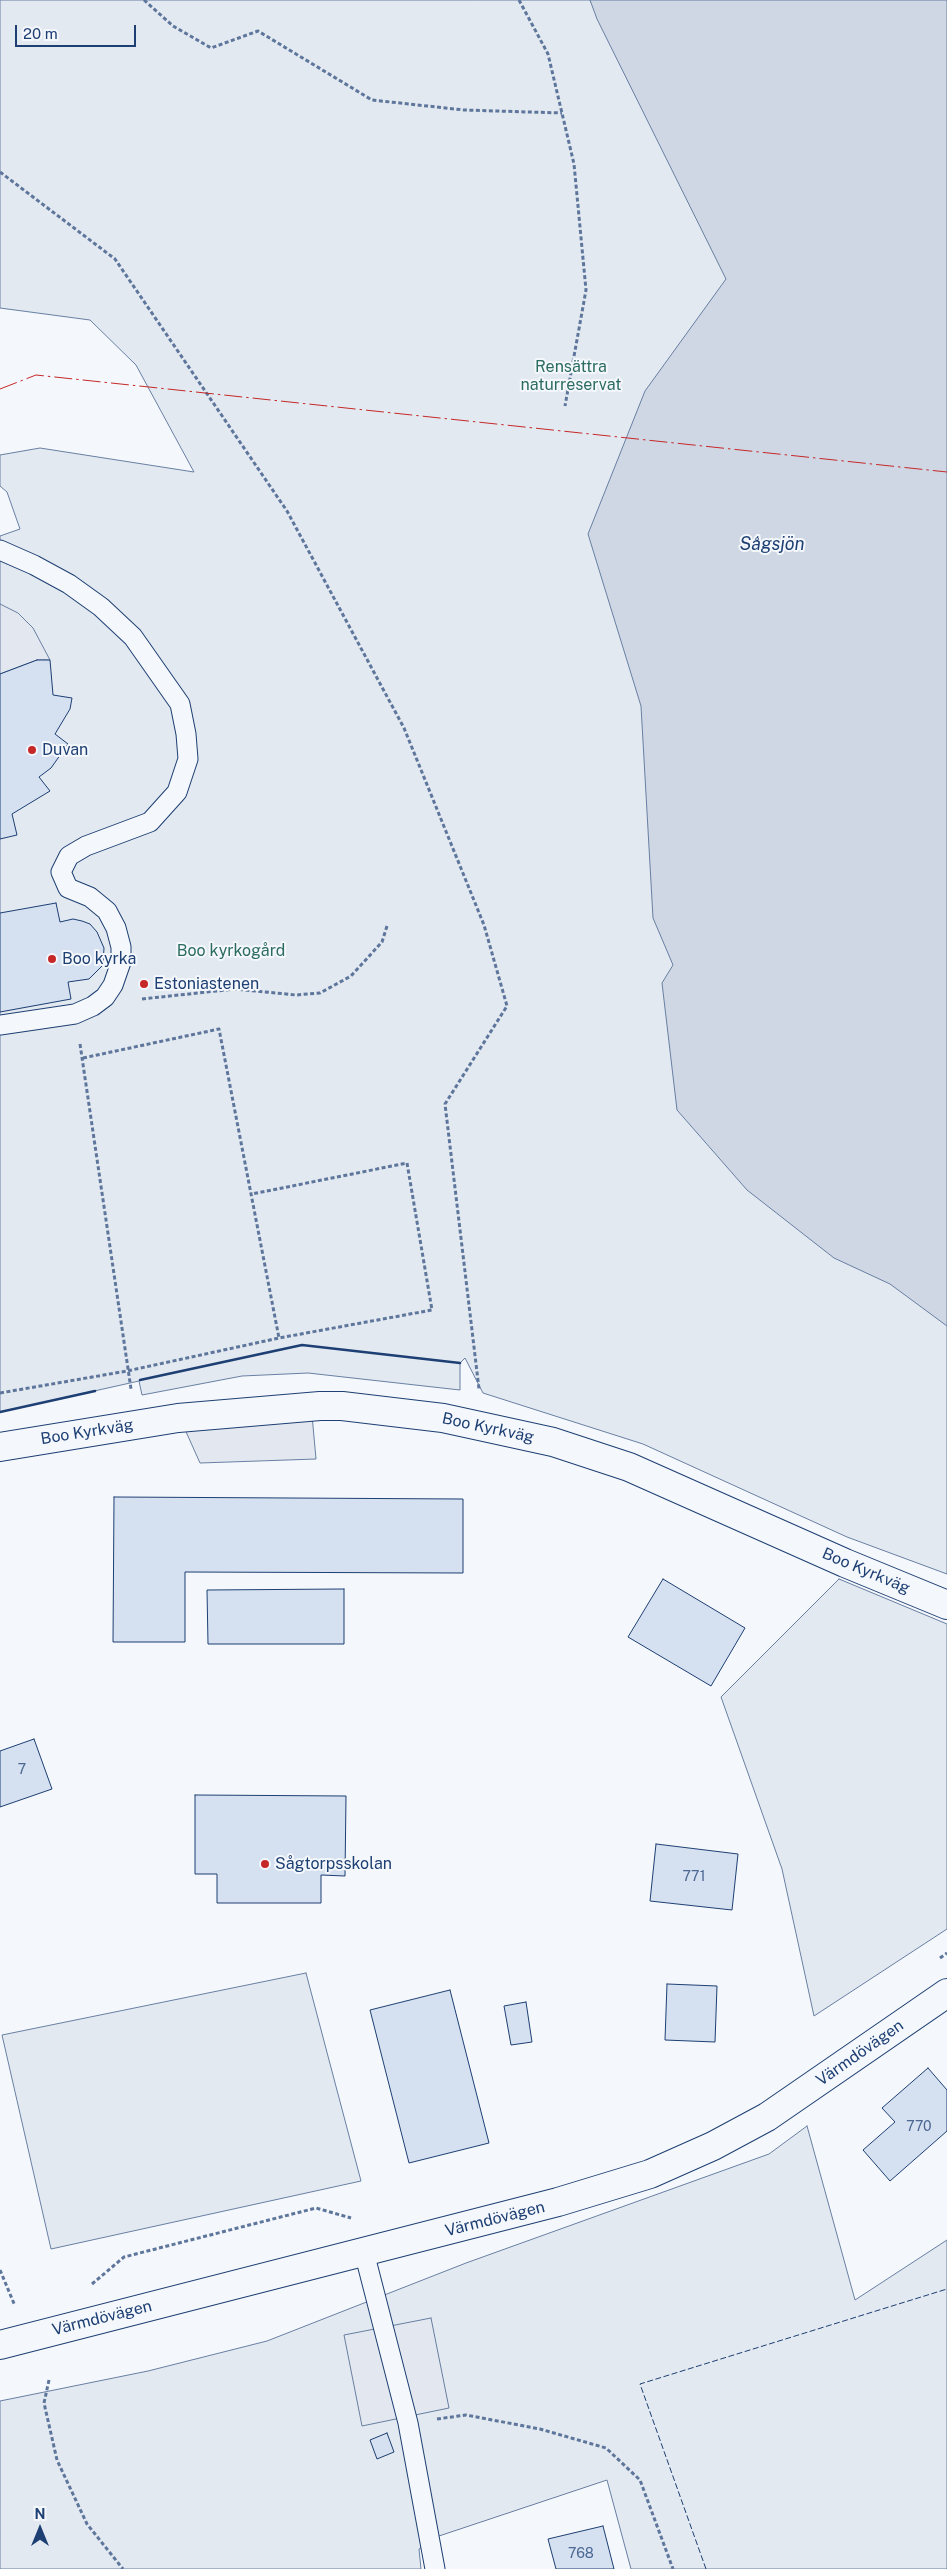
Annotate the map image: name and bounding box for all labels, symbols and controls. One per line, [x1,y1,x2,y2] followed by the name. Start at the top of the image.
[18,15,139,47] scale bar
[23,25,58,42] text: 20 m
[521,357,621,395] park label: Rensättra naturreservat
[739,533,805,555] water label: Sågsjön
[42,740,88,760] place label: Duvan
[26,744,38,756] marker: Duvan
[177,941,285,961] park label: Boo kyrkogård
[62,949,136,969] place label: Boo kyrka
[46,953,58,965] marker: Boo kyrka
[154,974,259,994] place label: Estoniastenen
[138,978,150,990] marker: Estoniastenen
[440,1409,536,1447] street label: Boo Kyrkväg
[39,1415,135,1449] street label: Boo Kyrkväg
[819,1544,913,1598] street label: Boo Kyrkväg
[18,1762,26,1778] house number: 7
[275,1854,392,1874] place label: Sågtorpsskolan
[259,1858,271,1870] marker: Sågtorpsskolan
[683,1869,705,1885] house number: 771
[813,2016,907,2090] street label: Värmdövägen
[906,2119,932,2135] house number: 770
[443,2197,547,2241] street label: Värmdövägen
[50,2296,154,2340] street label: Värmdövägen
[15,2504,65,2554] north arrow
[35,2506,45,2522] text: N
[568,2546,594,2562] house number: 768

